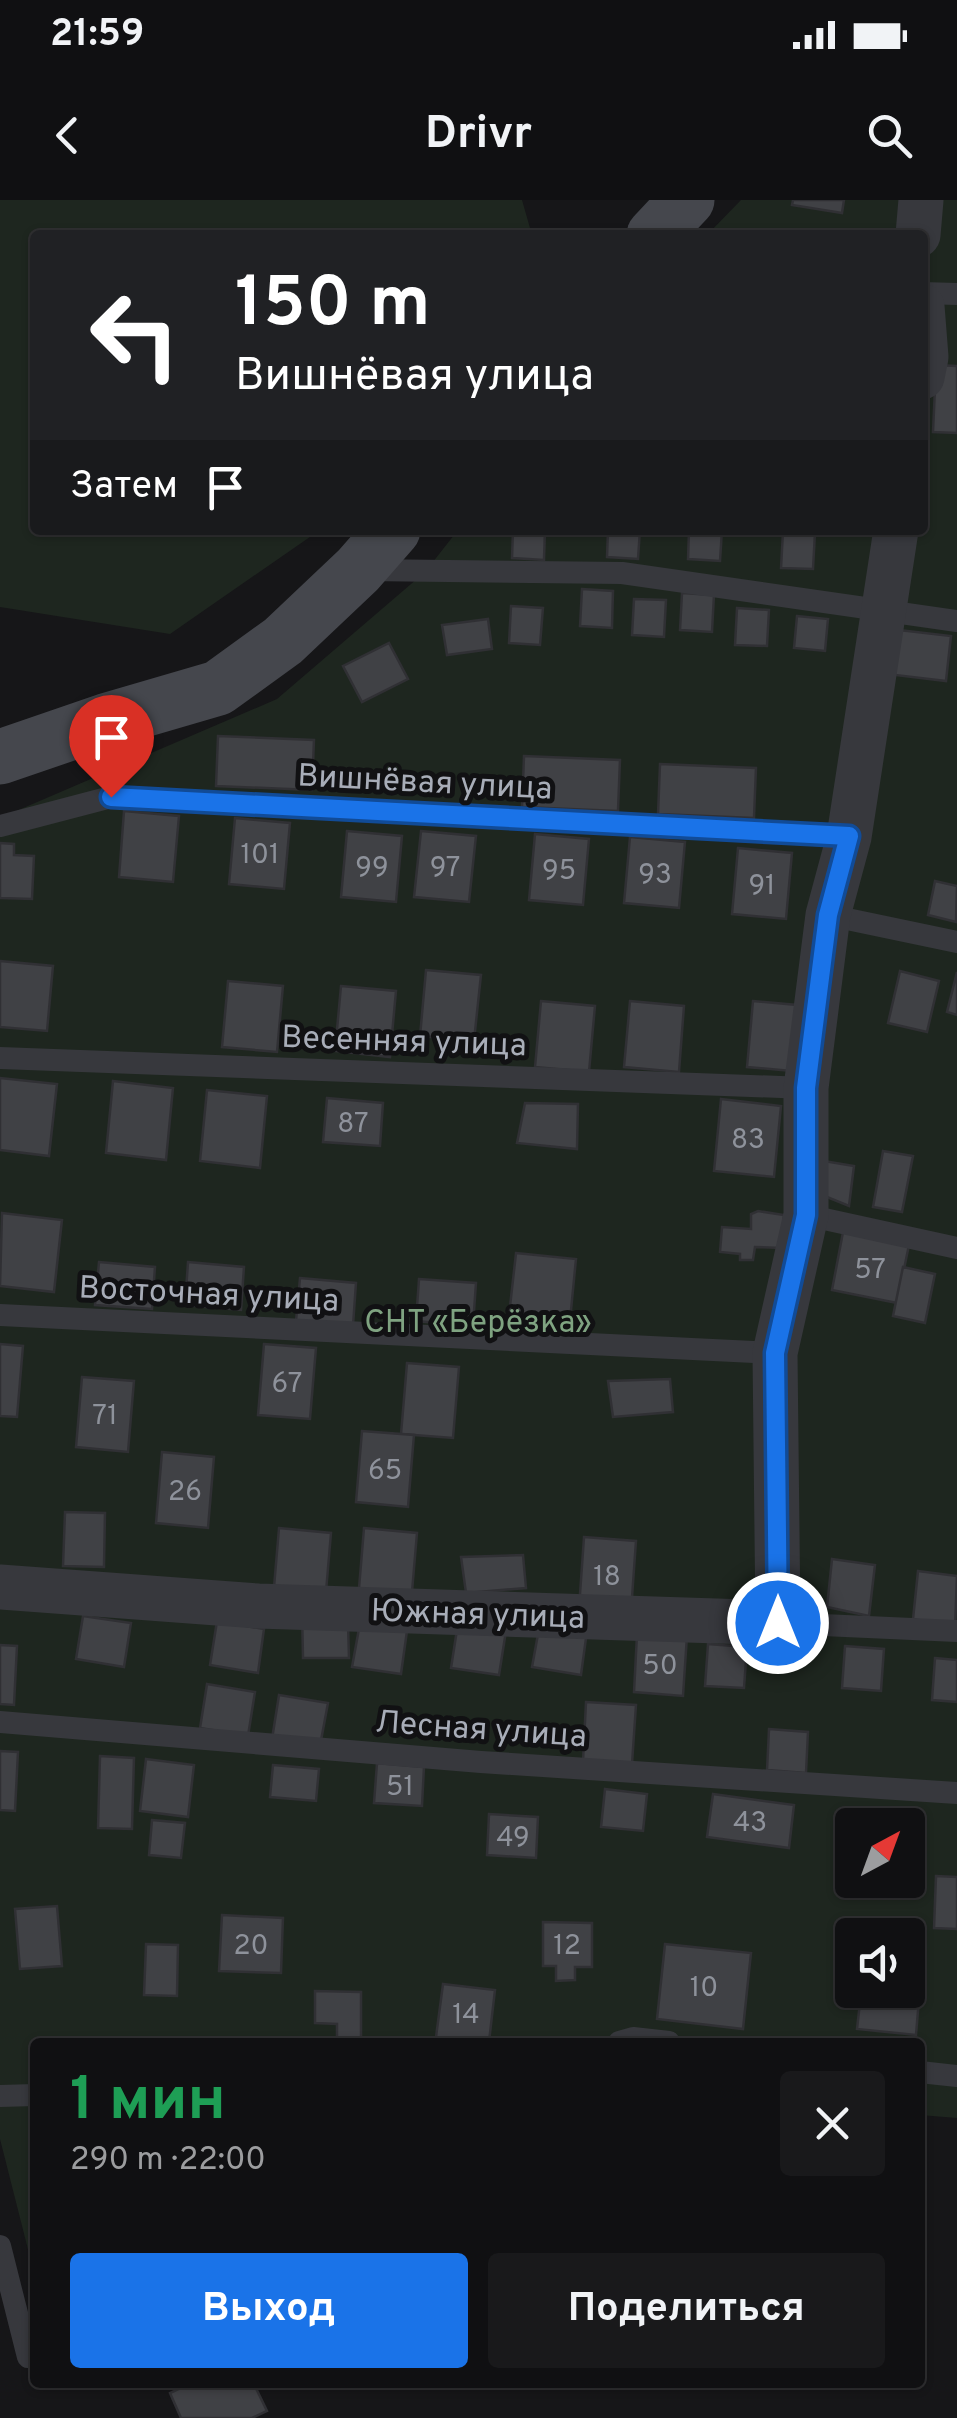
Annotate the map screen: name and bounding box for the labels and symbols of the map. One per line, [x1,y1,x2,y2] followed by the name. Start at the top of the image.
[69,695,154,798] pin
[296,757,553,811] street label: Вишнёвая улица
[241,838,279,874] house number: 101
[355,851,389,887] house number: 99
[430,851,460,887] house number: 97
[542,854,576,890] house number: 95
[638,858,672,894] house number: 93
[748,869,776,905] house number: 91
[280,1019,527,1067] street label: Весенняя улица
[337,1107,369,1143] house number: 87
[731,1123,765,1159] house number: 83
[854,1253,886,1289] house number: 57
[78,1269,340,1323] street label: Восточная улица
[364,1304,592,1344] park label: СНТ «Берёзка»
[272,1367,302,1403] house number: 67
[92,1399,118,1435] house number: 71
[368,1454,402,1490] house number: 65
[168,1475,202,1511] house number: 26
[593,1560,621,1596] house number: 18
[726,1571,830,1675] position arrow
[370,1592,586,1640] street label: Южная улица
[642,1649,678,1685] house number: 50
[374,1704,588,1758] street label: Лесная улица
[386,1770,414,1806] house number: 51
[733,1806,767,1842] house number: 43
[835,1808,925,1898] north arrow
[496,1821,530,1857] house number: 49
[233,1929,269,1965] house number: 20
[553,1929,581,1965] house number: 12
[690,1971,718,2007] house number: 10
[452,1998,480,2034] house number: 14

